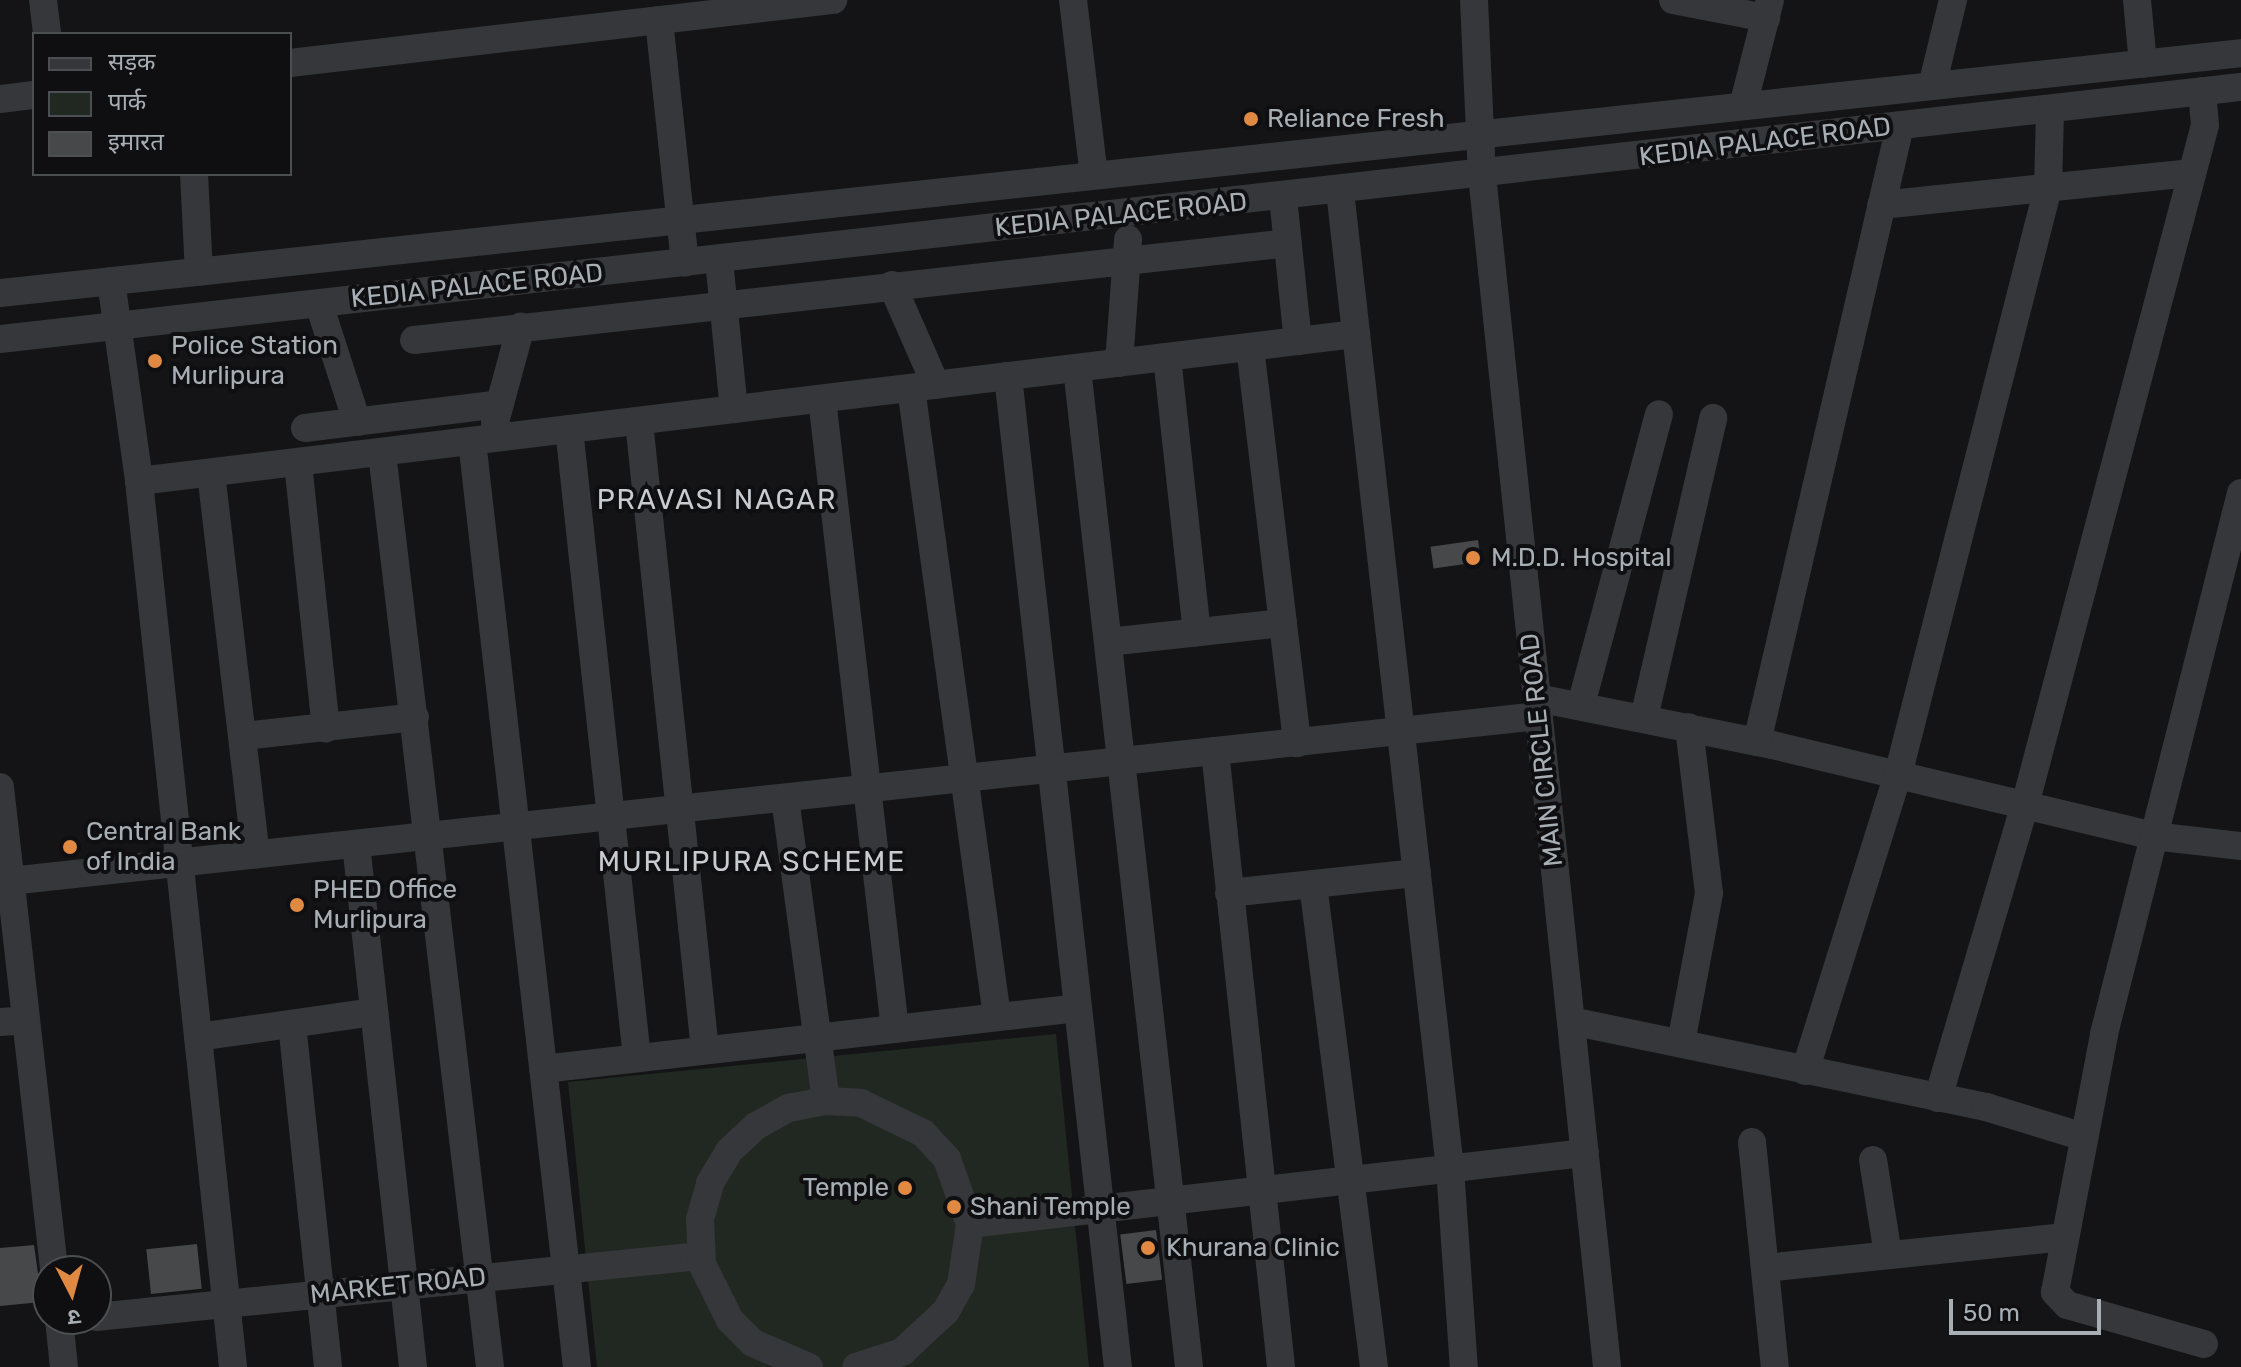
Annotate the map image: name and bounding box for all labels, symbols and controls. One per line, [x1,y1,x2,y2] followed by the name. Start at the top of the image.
[32,32,292,176] legend
[108,48,156,76] text: सड़क
[108,88,146,116] text: पार्क
[1267,103,1445,135] place label: Reliance Fresh
[1242,110,1260,128] marker: Reliance Fresh
[1637,111,1893,173] street label: KEDIA PALACE ROAD
[108,128,164,156] text: इमारत
[993,186,1249,244] street label: KEDIA PALACE ROAD
[349,257,605,315] street label: KEDIA PALACE ROAD
[171,330,338,392] place label: Police Station Murlipura
[146,352,164,370] marker: Police Station Murlipura
[597,483,837,517] district label: PRAVASI NAGAR
[1491,542,1671,574] place label: M.D.D. Hospital
[1462,547,1484,569] marker: M.D.D. Hospital
[1514,632,1570,868] street label: MAIN CIRCLE ROAD
[86,816,241,878] place label: Central Bank of India
[61,838,79,856] marker: Central Bank of India
[597,845,907,879] district label: MURLIPURA SCHEME
[313,874,457,936] place label: PHED Office Murlipura
[288,896,306,914] marker: PHED Office Murlipura
[802,1172,889,1204] place label: Temple
[896,1179,914,1197] marker: Temple
[970,1191,1131,1223] place label: Shani Temple
[945,1198,963,1216] marker: Shani Temple
[1166,1232,1340,1264] place label: Khurana Clinic
[1137,1237,1159,1259] marker: Khurana Clinic
[32,1255,112,1335] north arrow
[308,1261,488,1311] street label: MARKET ROAD
[1953,1283,2105,1333] scale bar
[1963,1299,2020,1327] text: 50 m
[67,1303,82,1331] text: उ

